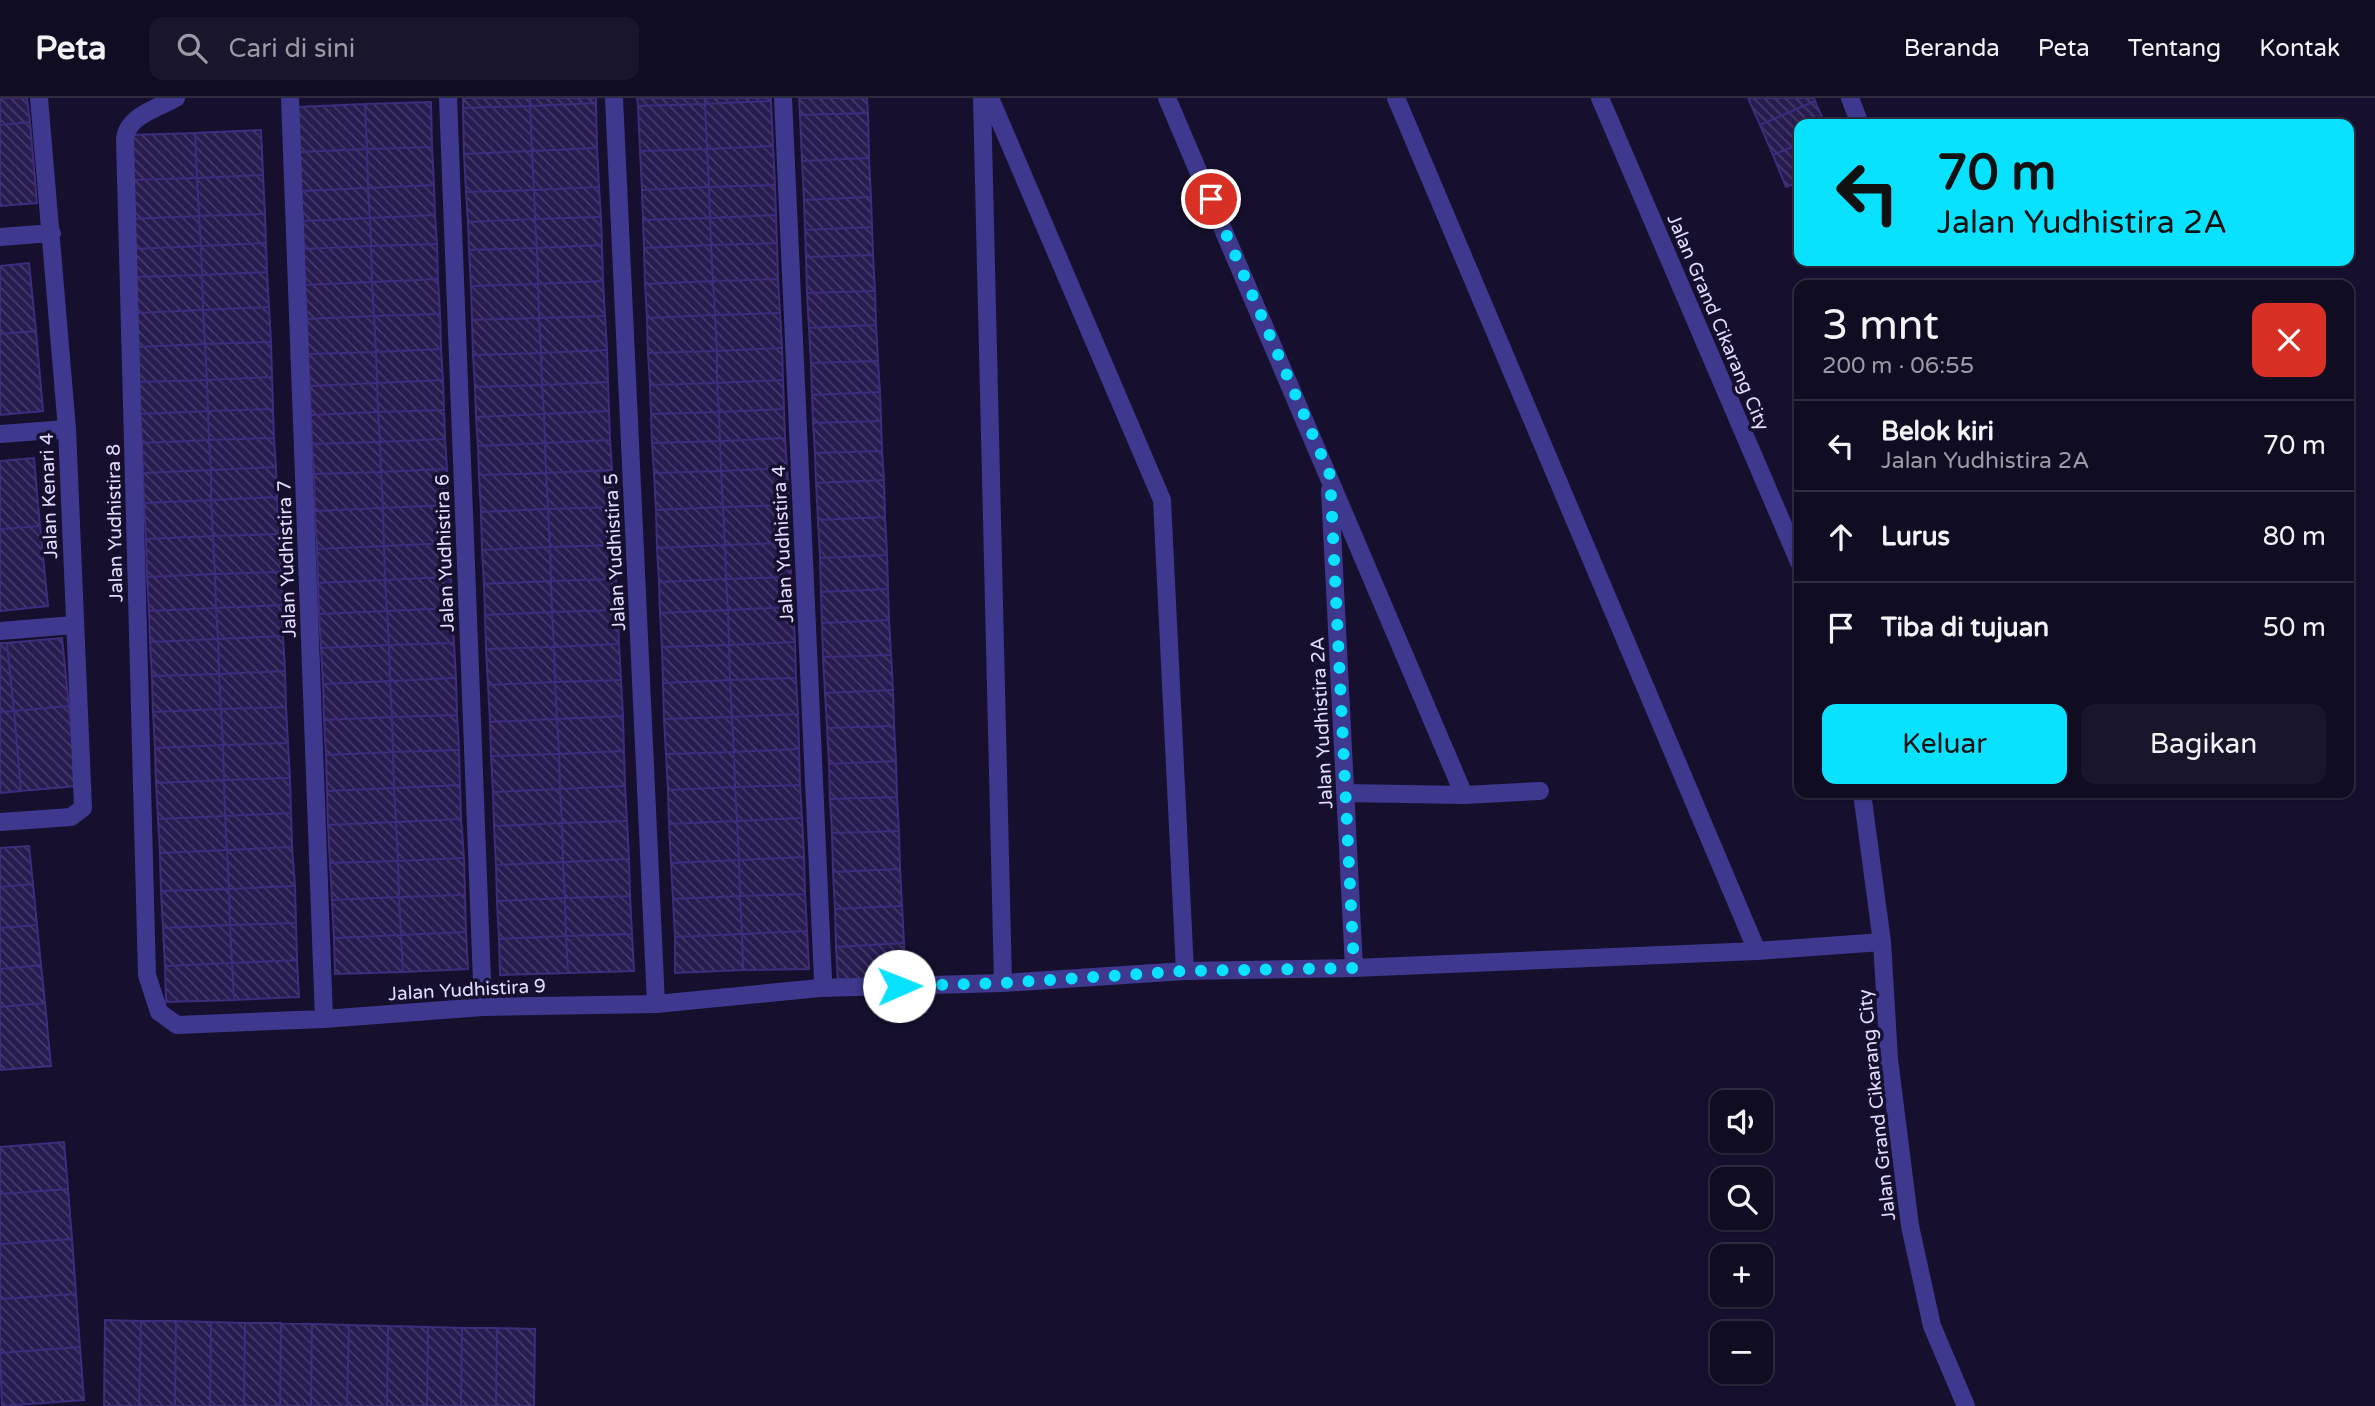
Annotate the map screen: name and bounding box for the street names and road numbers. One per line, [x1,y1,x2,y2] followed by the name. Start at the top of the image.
[1662,211,1774,434] street label: Jalan Grand Cikarang City
[36,433,62,559] street label: Jalan Kenari 4
[103,444,127,602] street label: Jalan Yudhistira 8
[768,464,798,623] street label: Jalan Yudhistira 4
[600,472,630,631] street label: Jalan Yudhistira 5
[431,474,459,632] street label: Jalan Yudhistira 6
[273,480,301,638] street label: Jalan Yudhistira 7
[1307,636,1337,810] street label: Jalan Yudhistira 2A
[388,975,547,1005] street label: Jalan Yudhistira 9
[1854,988,1900,1222] street label: Jalan Grand Cikarang City

